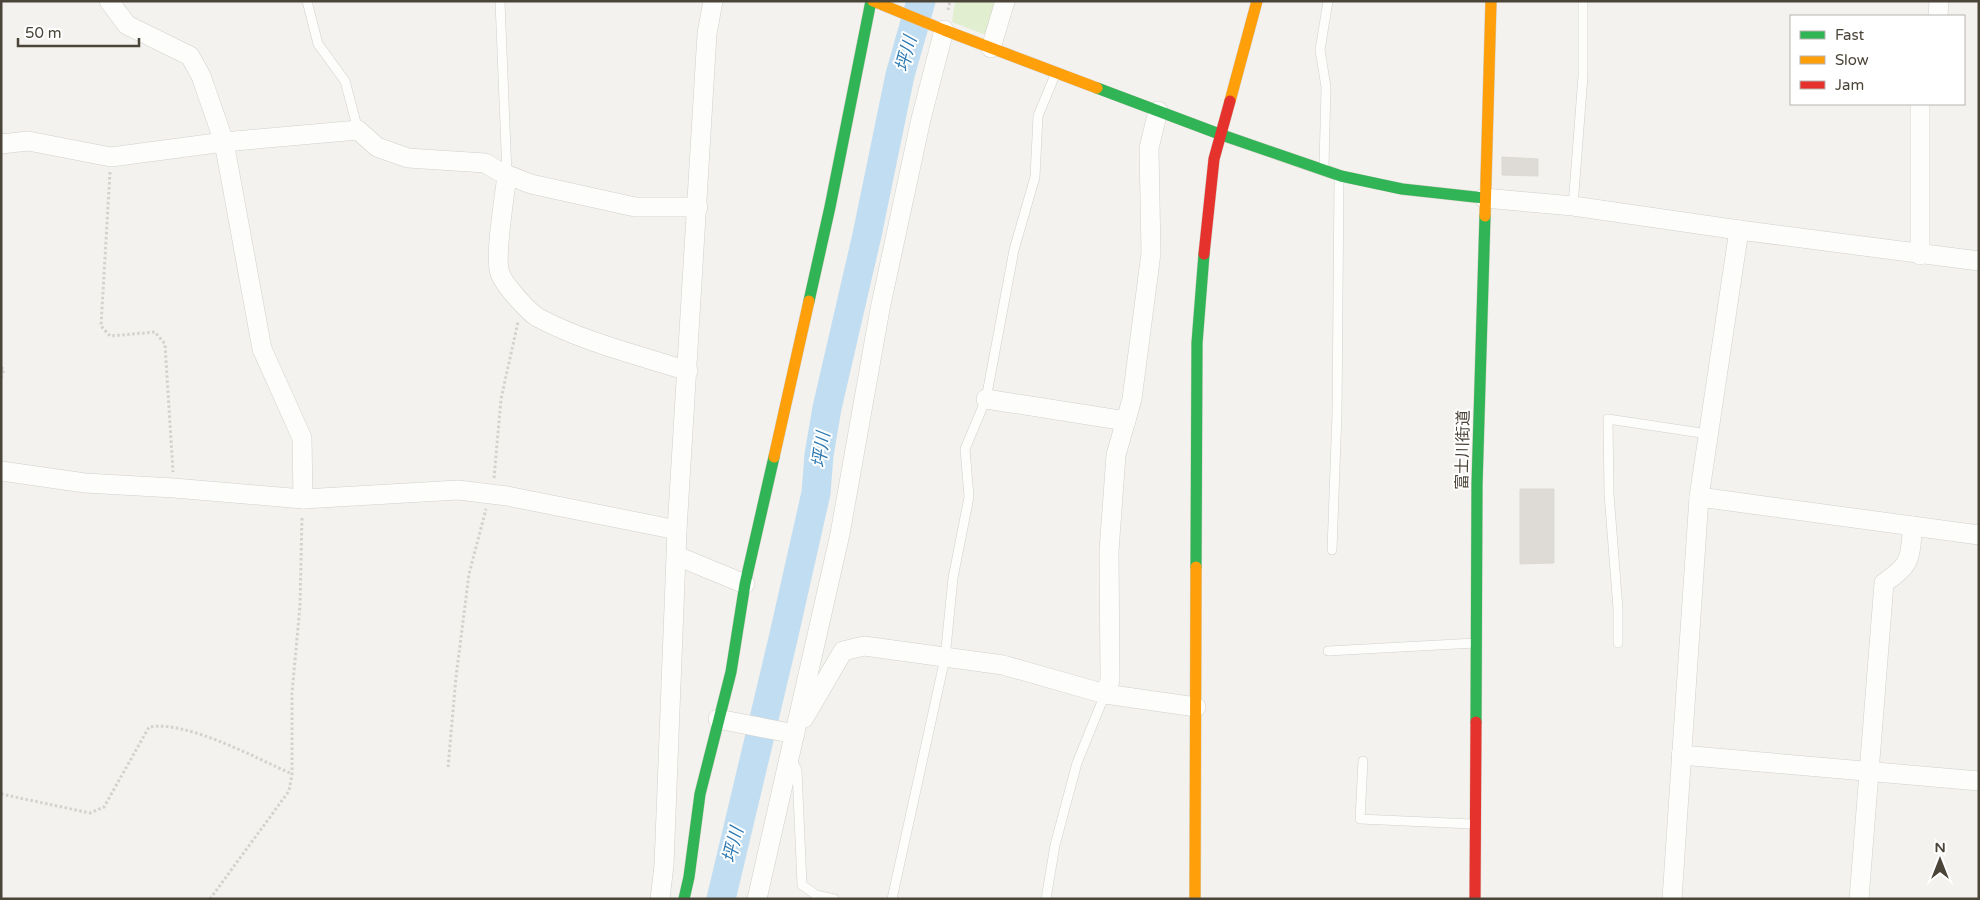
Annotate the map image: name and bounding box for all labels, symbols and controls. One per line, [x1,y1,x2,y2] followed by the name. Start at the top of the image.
[18,15,139,47] scale bar
[1790,15,1965,105] legend
[25,24,62,42] text: 50 m
[1835,26,1865,44] text: Fast
[891,32,922,74] water label: 坪川
[1835,51,1869,69] text: Slow
[1835,76,1864,94] text: Jam
[1452,410,1474,490] street label: 富士川街道
[808,429,835,469] water label: 坪川
[718,823,749,865] water label: 坪川
[1915,835,1965,885] north arrow
[1934,839,1946,856] text: N

